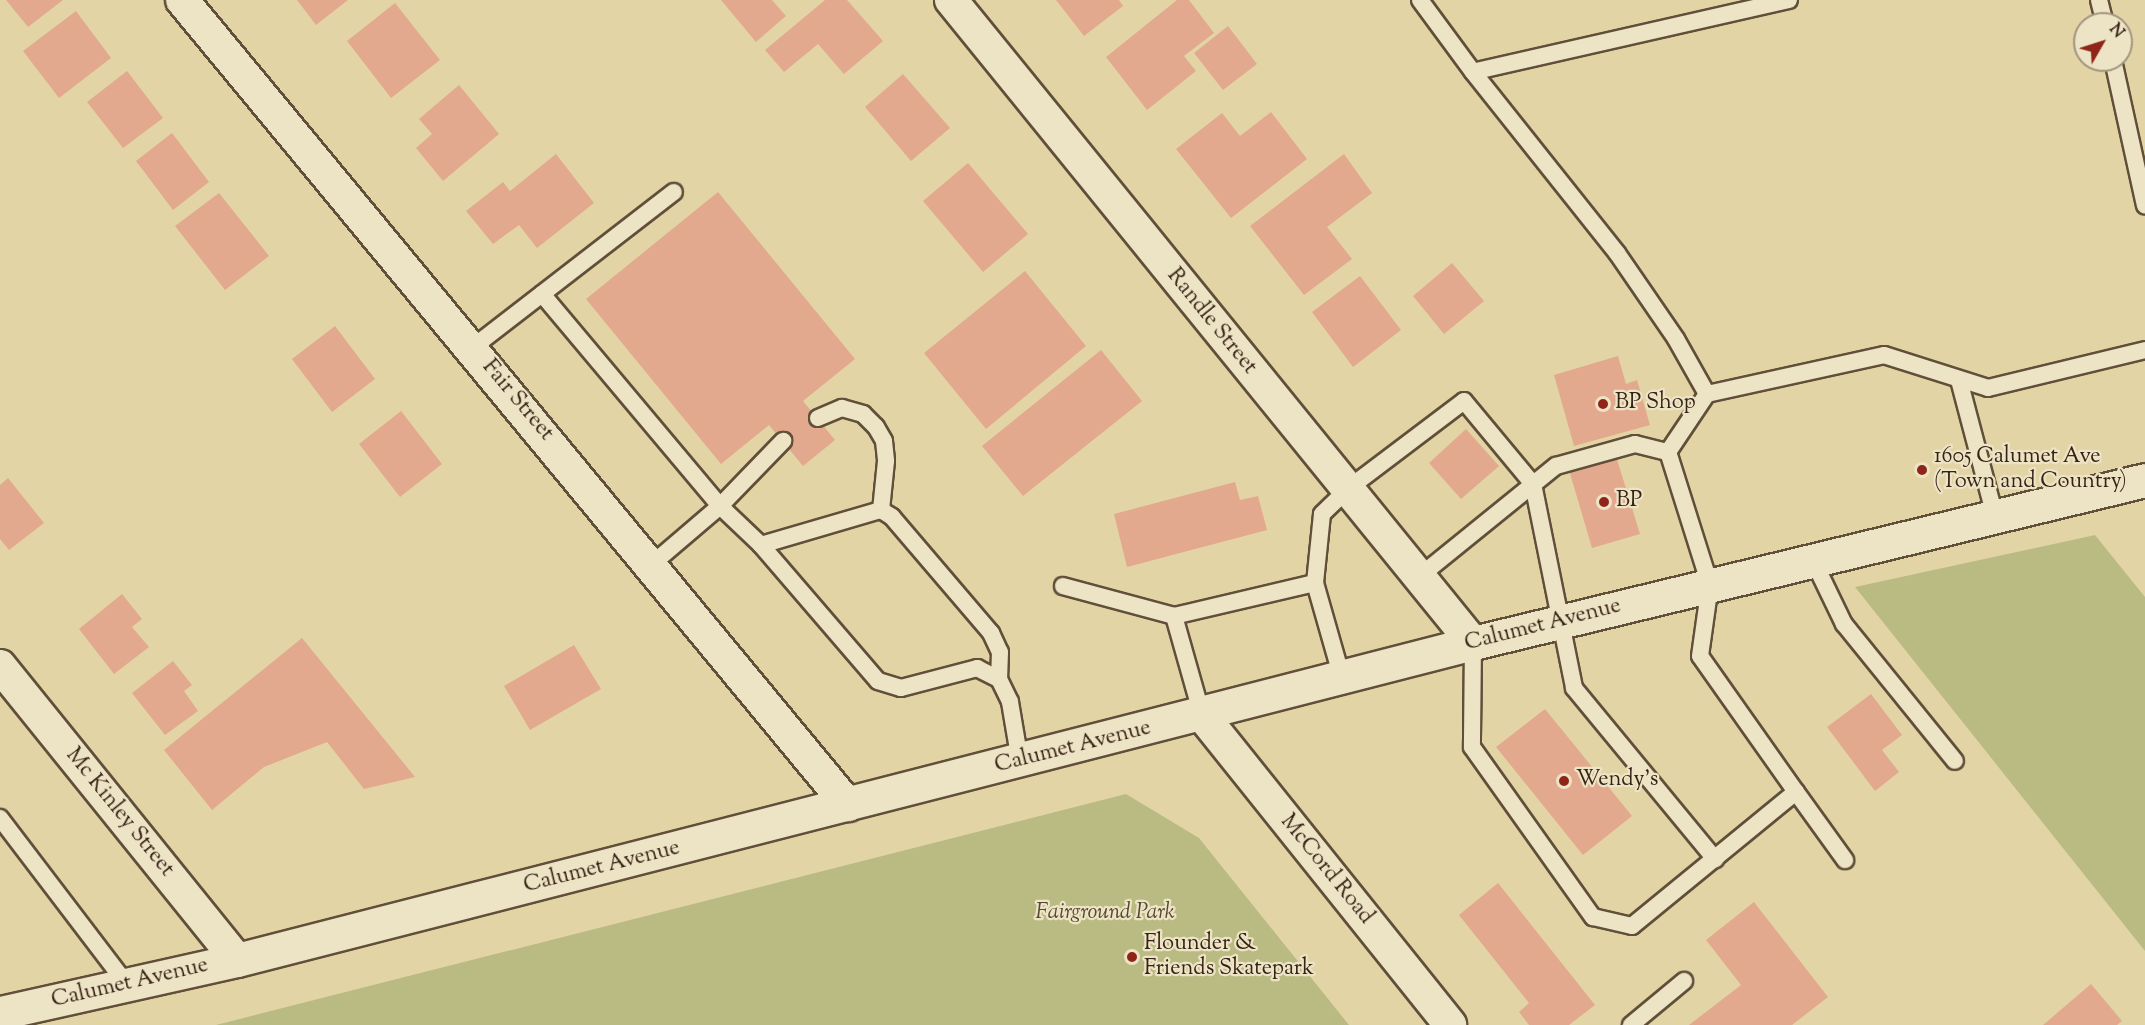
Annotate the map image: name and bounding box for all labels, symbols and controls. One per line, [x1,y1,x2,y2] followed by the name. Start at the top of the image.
[2073,12,2133,72] north arrow
[2103,19,2129,44] text: N
[1160,264,1262,380] street label: Randle Street
[475,355,559,447] street label: Fair Street
[1615,391,1696,417] place label: BP Shop
[1596,397,1610,411] marker: BP Shop
[1934,444,2127,496] place label: 1605 Calumet Ave (Town and Country)
[1915,463,1929,477] marker: 1605 Calumet Ave (Town and Country)
[1616,489,1642,515] place label: BP
[1597,495,1611,509] marker: BP
[1462,594,1624,658] street label: Calumet Avenue
[992,716,1154,780] street label: Calumet Avenue
[59,743,179,883] street label: Mc Kinley Street
[1576,768,1658,794] place label: Wendy's
[1557,774,1571,788] marker: Wendy's
[1274,810,1378,930] street label: McCord Road
[521,836,683,900] street label: Calumet Avenue
[1035,901,1175,927] park label: Fairground Park
[1144,931,1314,982] place label: Flounder & Friends Skatepark
[1125,950,1139,964] marker: Flounder & Friends Skatepark
[49,953,211,1015] street label: Calumet Avenue

